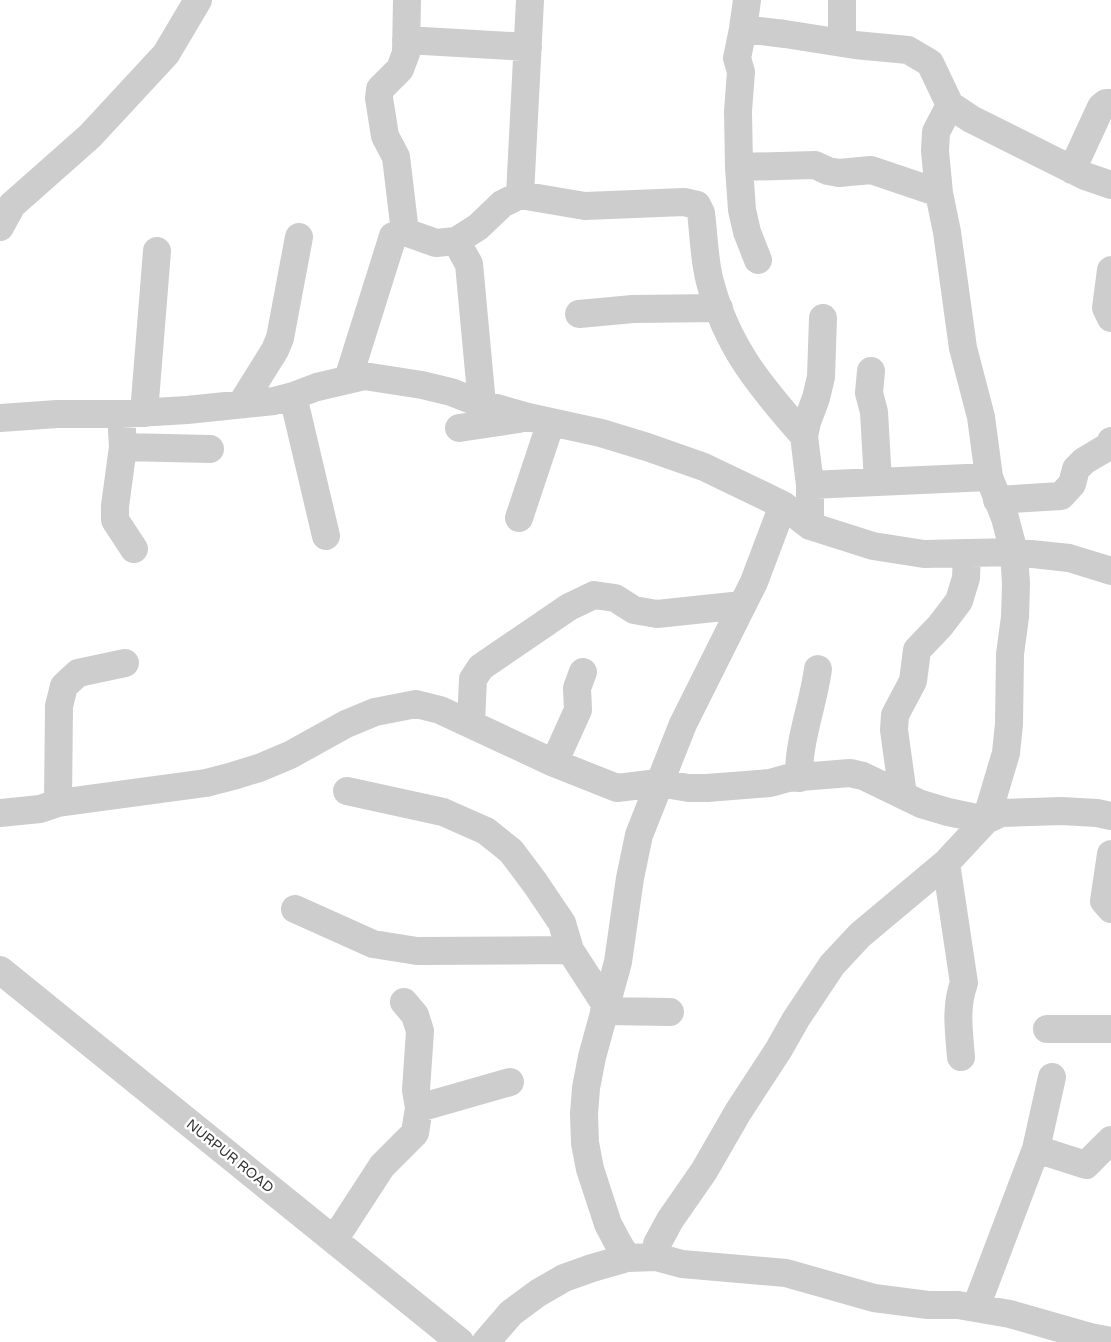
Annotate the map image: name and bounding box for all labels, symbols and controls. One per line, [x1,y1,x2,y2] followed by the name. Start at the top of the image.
[183,1116,277,1196] street label: NURPUR ROAD

